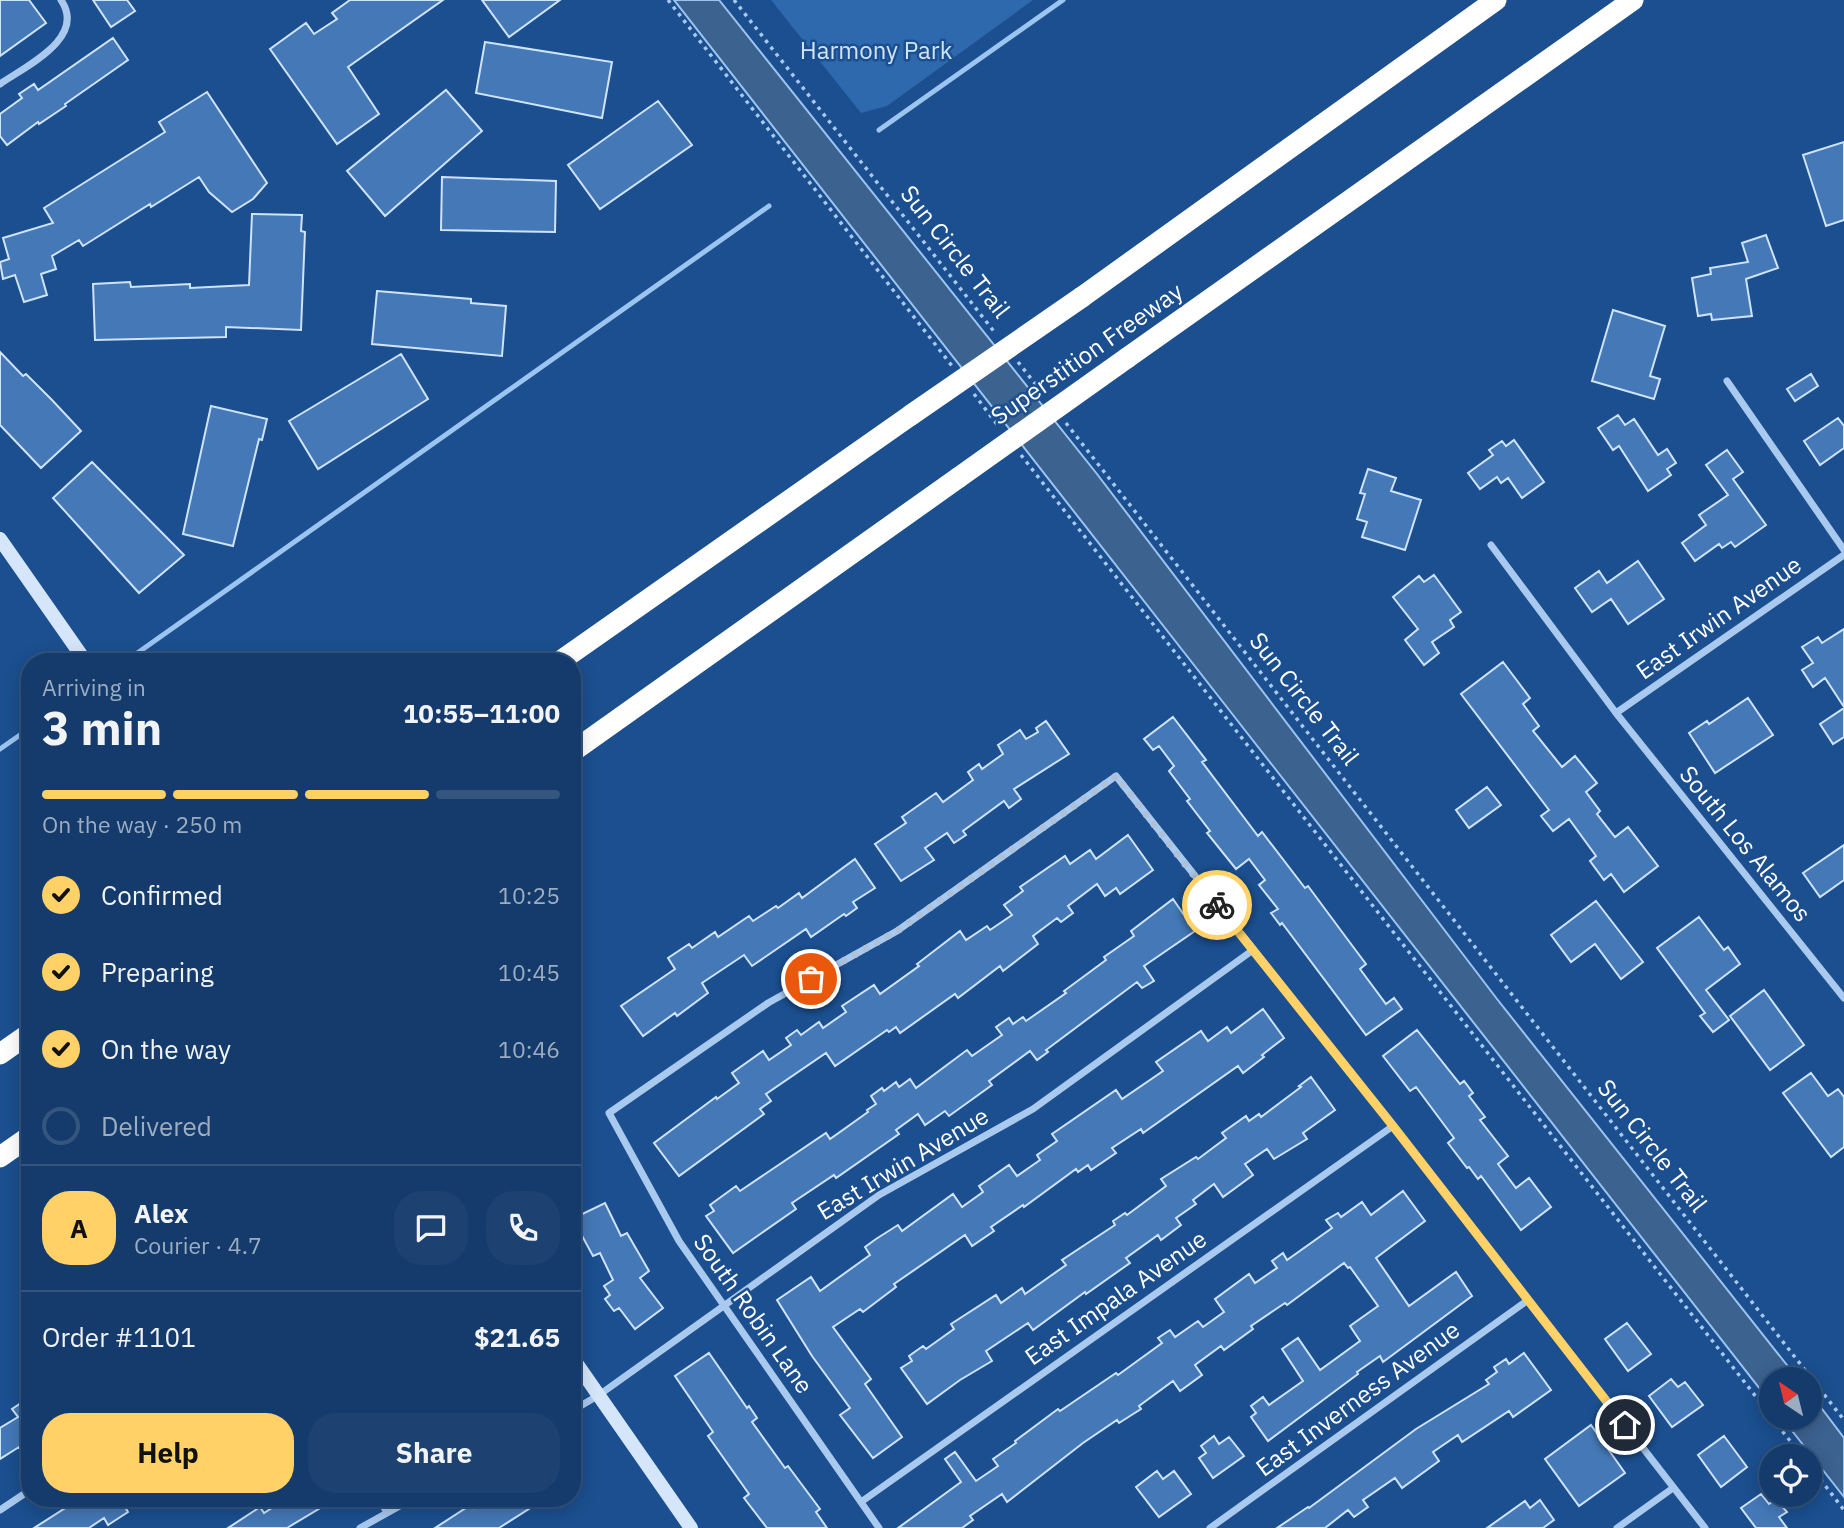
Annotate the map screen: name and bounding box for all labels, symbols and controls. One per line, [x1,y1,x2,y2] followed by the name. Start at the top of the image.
[800,34,953,66] park label: Harmony Park
[894,178,1018,325] street label: Sun Circle Trail
[984,275,1189,431] street label: Superstition Freeway
[1629,548,1807,686] street label: East Irwin Avenue
[1243,625,1367,772] street label: Sun Circle Trail
[42,672,146,702] text: Arriving in
[403,696,560,730] text: 10:55–11:00
[42,698,162,758] text: 3 min
[1673,759,1819,928] street label: South Los Alamos
[42,809,242,839] text: On the way · 250 m
[1182,870,1252,940] courier
[42,876,80,914] icon: check
[101,878,223,912] text: Confirmed
[498,880,560,910] text: 10:25
[1198,886,1236,924] icon: bike
[781,949,841,1009] pin
[42,953,80,991] icon: check
[101,955,214,989] text: Preparing
[498,957,560,987] text: 10:45
[792,960,830,998] icon: bag
[42,1030,80,1068] icon: check
[101,1032,231,1066] text: On the way
[498,1034,560,1064] text: 10:46
[1591,1072,1715,1219] street label: Sun Circle Trail
[811,1099,994,1227] street label: East Irwin Avenue
[101,1109,212,1143] text: Delivered
[394,1191,468,1265] button: chat
[486,1191,560,1265] button: phone
[134,1196,188,1230] text: Alex
[70,1211,88,1245] text: A
[1018,1222,1213,1372] street label: East Impala Avenue
[687,1227,821,1400] street label: South Robin Lane
[134,1230,262,1260] text: Courier · 4.7
[1249,1313,1466,1483] street label: East Inverness Avenue
[42,1320,196,1354] text: Order #1101
[474,1320,560,1354] text: $21.65
[1759,1367,1822,1430] north arrow
[1759,1367,1822,1507] map controls
[1595,1395,1655,1455] pin
[1606,1406,1644,1444] icon: home
[42,1413,294,1493] button: Help
[308,1413,560,1493] button: Share
[1759,1444,1822,1507] button: locate

